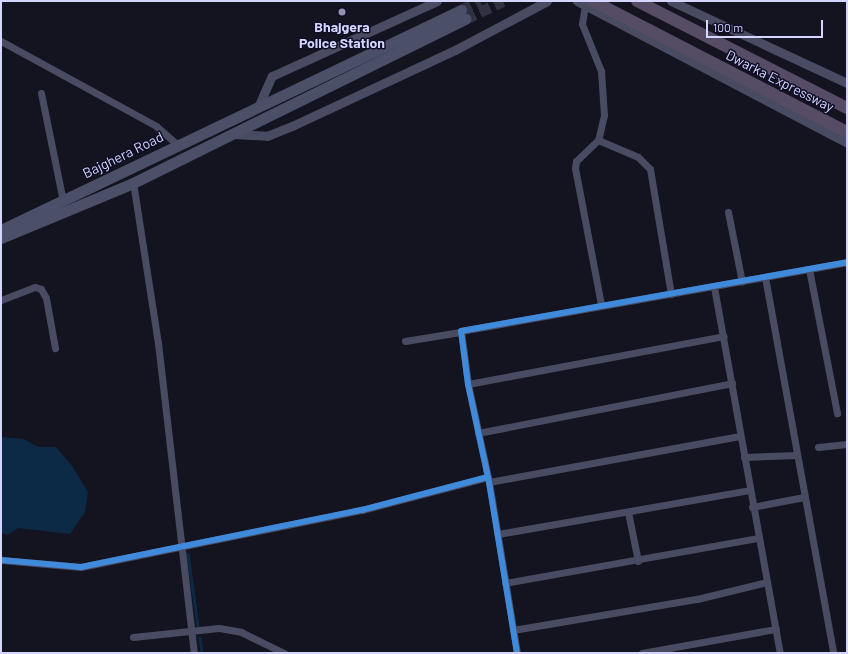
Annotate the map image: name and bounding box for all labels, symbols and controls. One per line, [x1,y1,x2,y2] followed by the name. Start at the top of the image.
[337,7,347,17] marker: Bhajgera Police Station
[708,12,825,38] scale bar
[299,19,385,52] place label: Bhajgera Police Station
[713,20,743,34] text: 100 m
[723,46,837,116] street label: Dwarka Expressway
[80,128,166,182] street label: Bajghera Road

